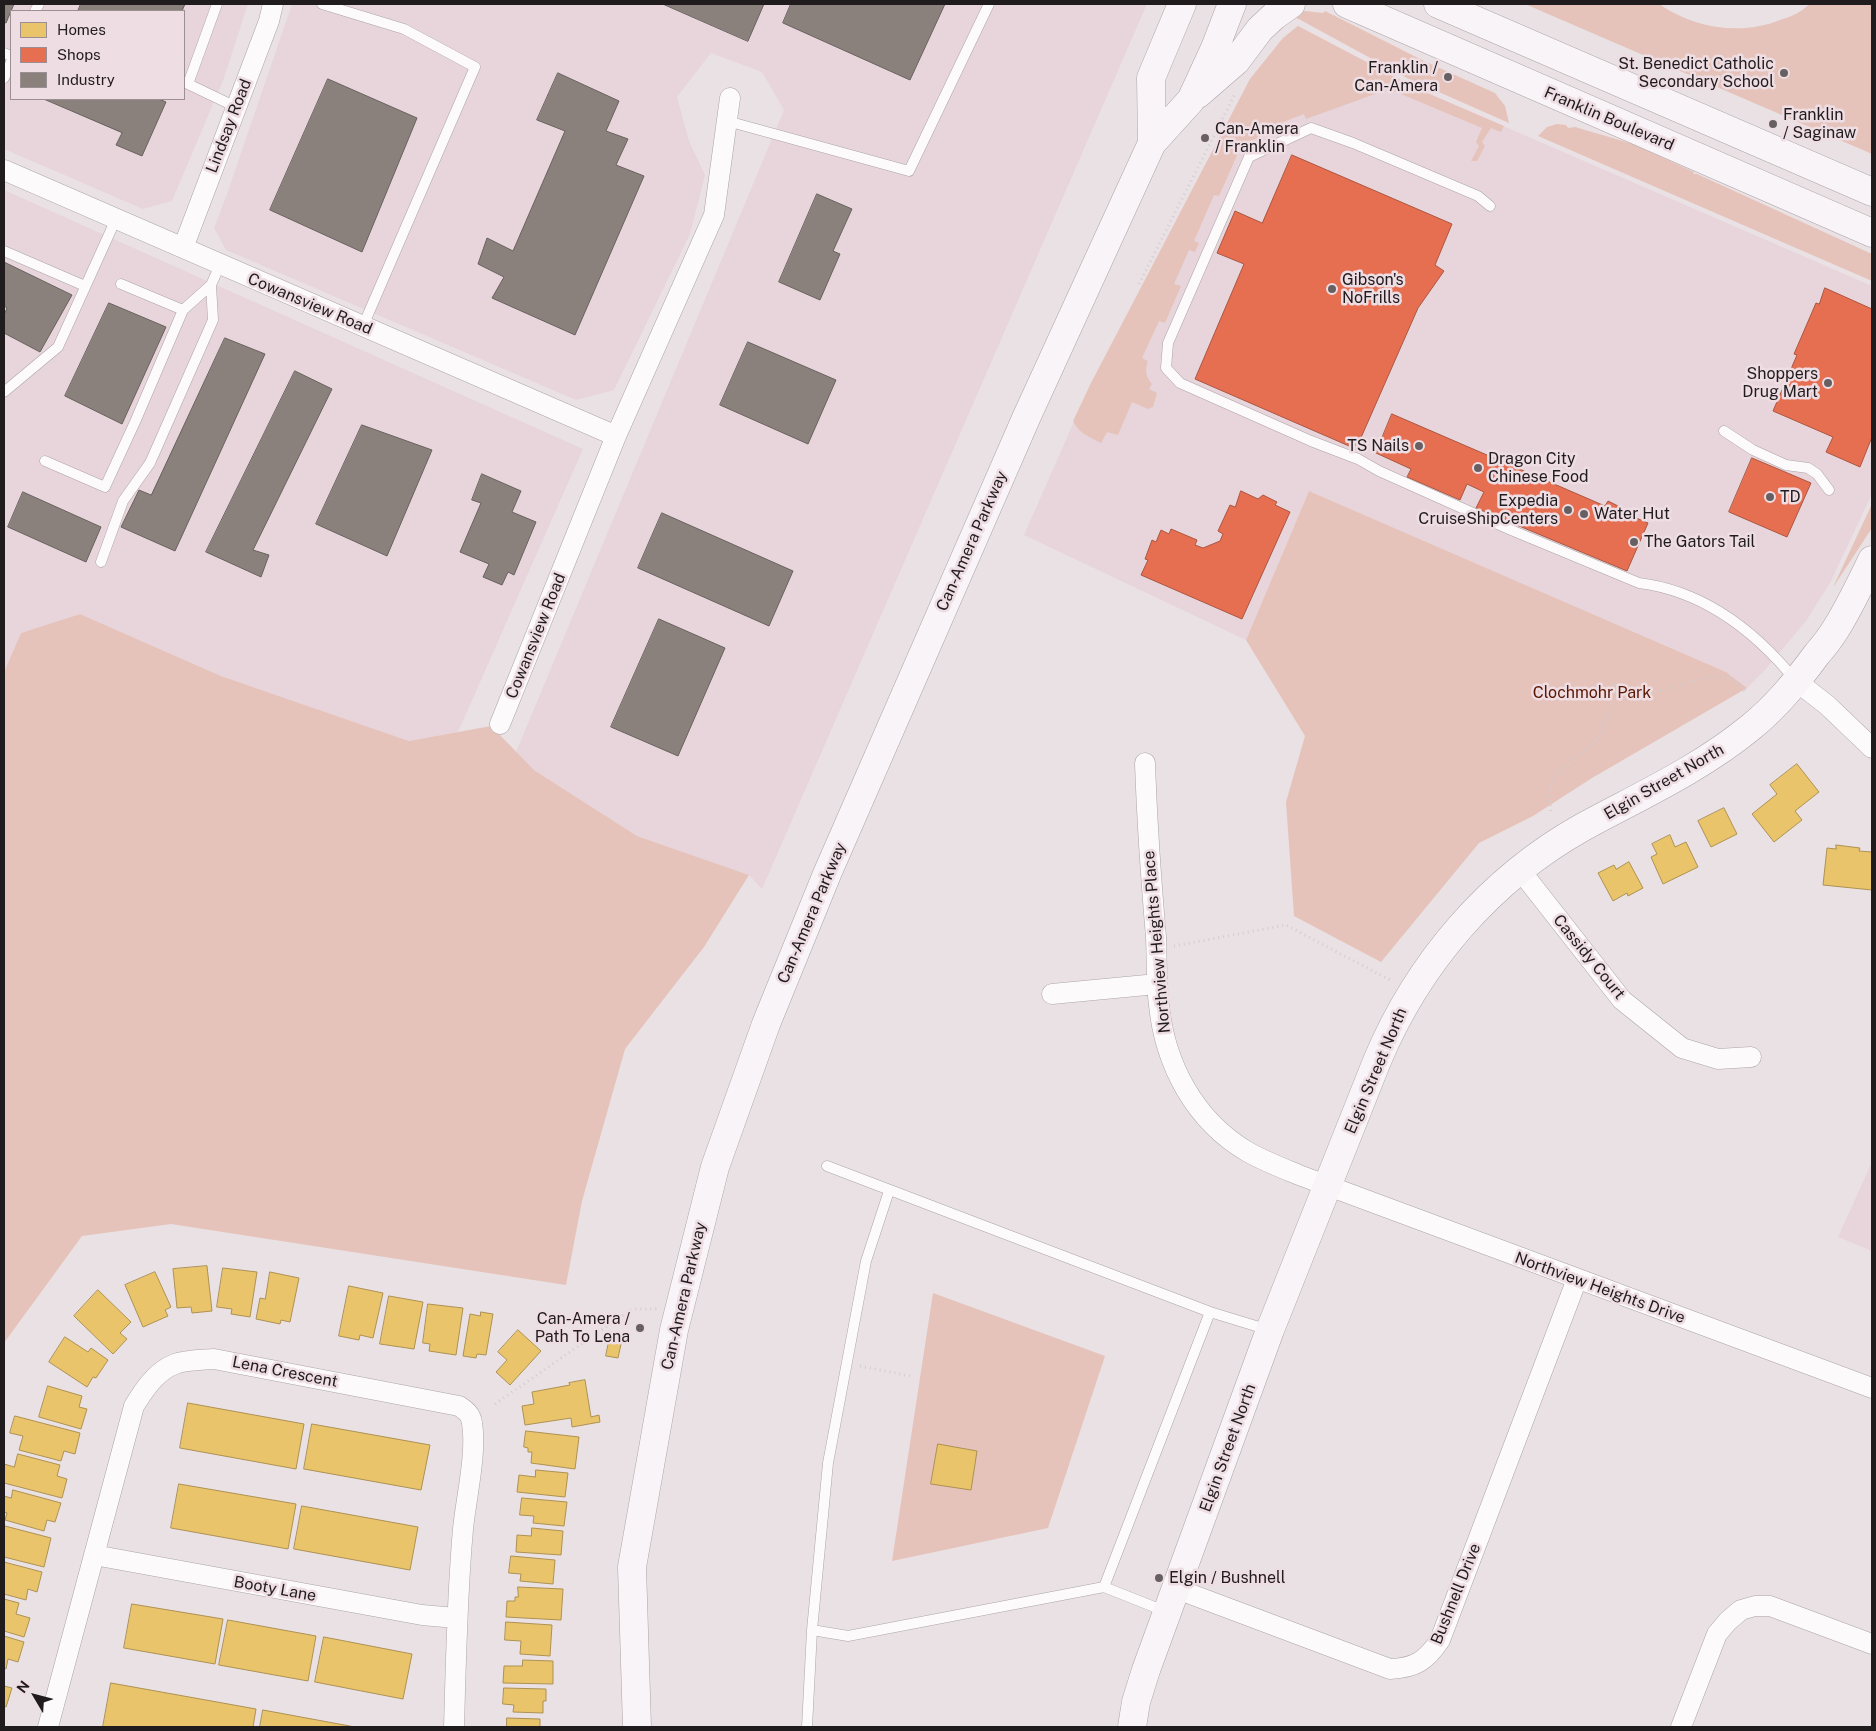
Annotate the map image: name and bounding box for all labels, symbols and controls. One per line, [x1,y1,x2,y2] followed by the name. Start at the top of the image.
[10,10,185,100] legend
[57,21,106,38] text: Homes
[57,46,101,63] text: Shops
[1618,54,1774,92] place label: St. Benedict Catholic Secondary School
[1354,58,1438,96] place label: Franklin / Can-Amera
[1778,67,1790,79] marker: St. Benedict Catholic Secondary School
[57,71,115,88] text: Industry
[1442,71,1454,83] marker: Franklin / Can-Amera
[202,76,256,176] street label: Lindsay Road
[1541,83,1677,155] street label: Franklin Boulevard
[1783,105,1856,143] place label: Franklin / Saginaw
[1767,118,1779,130] marker: Franklin / Saginaw
[1215,119,1299,157] place label: Can-Amera / Franklin
[1199,132,1211,144] marker: Can-Amera / Franklin
[245,269,375,339] street label: Cowansview Road
[1342,270,1404,308] place label: Gibson's NoFrills
[1326,283,1338,295] marker: Gibson's NoFrills
[1742,364,1818,402] place label: Shoppers Drug Mart
[1822,377,1834,389] marker: Shoppers Drug Mart
[1347,436,1409,456] place label: TS Nails
[1413,440,1425,452] marker: TS Nails
[1488,449,1588,487] place label: Dragon City Chinese Food
[1472,462,1484,474] marker: Dragon City Chinese Food
[932,468,1012,614] street label: Can-Amera Parkway
[1780,487,1801,507] place label: TD
[1418,491,1558,529] place label: Expedia CruiseShipCenters
[1764,491,1776,503] marker: TD
[1562,504,1574,516] marker: Expedia CruiseShipCenters
[1594,504,1670,524] place label: Water Hut
[1578,508,1590,520] marker: Water Hut
[1644,532,1755,552] place label: The Gators Tail
[1628,536,1640,548] marker: The Gators Tail
[502,570,570,702] street label: Cowansview Road
[1533,683,1651,703] park label: Clochmohr Park
[1601,740,1727,824] street label: Elgin Street North
[774,840,850,986] street label: Can-Amera Parkway
[1139,850,1175,1034] street label: Northview Heights Place
[1549,911,1629,1003] street label: Cassidy Court
[1341,1005,1411,1137] street label: Elgin Street North
[658,1220,710,1372] street label: Can-Amera Parkway
[1512,1248,1688,1328] street label: Northview Heights Drive
[535,1309,630,1347] place label: Can-Amera / Path To Lena
[634,1322,646,1334] marker: Can-Amera / Path To Lena
[231,1352,339,1392] street label: Lena Crescent
[1196,1381,1260,1515] street label: Elgin Street North
[1427,1541,1485,1647] street label: Bushnell Drive
[1169,1568,1285,1588] place label: Elgin / Bushnell
[232,1572,318,1606] street label: Booty Lane
[1153,1572,1165,1584] marker: Elgin / Bushnell
[10,1671,60,1721] north arrow
[13,1678,33,1696] text: N

